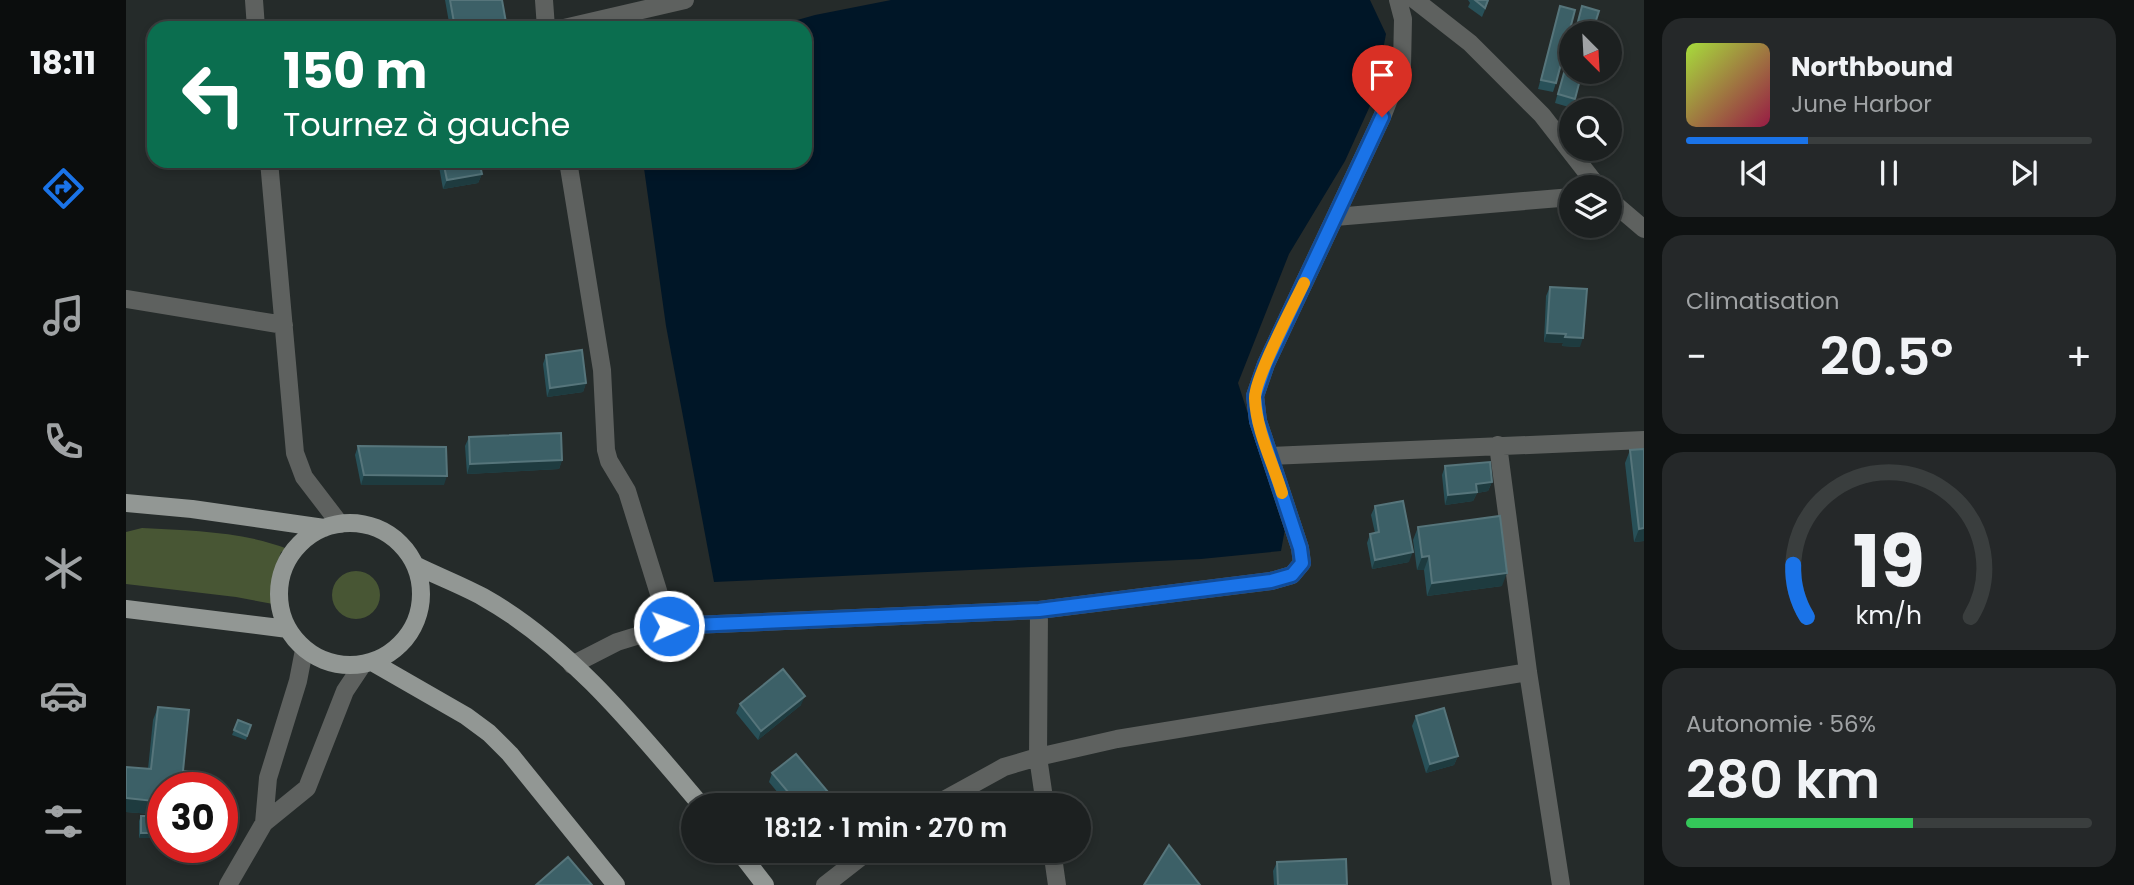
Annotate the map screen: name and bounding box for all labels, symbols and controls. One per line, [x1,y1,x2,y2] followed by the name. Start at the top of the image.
[1559,21,1622,84] north arrow
[1559,21,1622,238] map controls
[283,37,428,105] text: 150 m
[30,40,96,85] text: 18:11
[1352,45,1412,117] pin
[168,49,259,140] icon: left
[1791,49,1953,85] text: Northbound
[1363,56,1401,94] icon: arrive
[1791,88,1932,120] text: June Harbor
[1559,98,1622,161] button: search
[283,102,570,147] text: Tournez à gauche
[1735,154,1773,192] icon: previous
[1870,154,1908,192] icon: pause
[2005,154,2043,192] icon: next
[39,164,88,213] icon: directions
[1559,175,1622,238] button: layers
[1686,285,1839,317] text: Climatisation
[39,291,88,340] icon: music
[1820,320,1953,393] text: 20.5°
[1686,330,1707,383] text: −
[2066,330,2092,383] text: +
[39,417,88,466] icon: phone
[1853,511,1925,612] text: 19
[39,544,88,593] icon: climate
[632,589,706,663] position arrow
[1856,598,1922,633] text: km/h
[39,671,88,720] icon: car
[1686,708,1876,740] text: Autonomie · 56%
[1686,743,1880,816] text: 280 km
[147,772,238,863] speed limit sign: 30
[39,797,88,846] icon: filters
[765,810,1007,846] text: 18:12 · 1 min · 270 m

